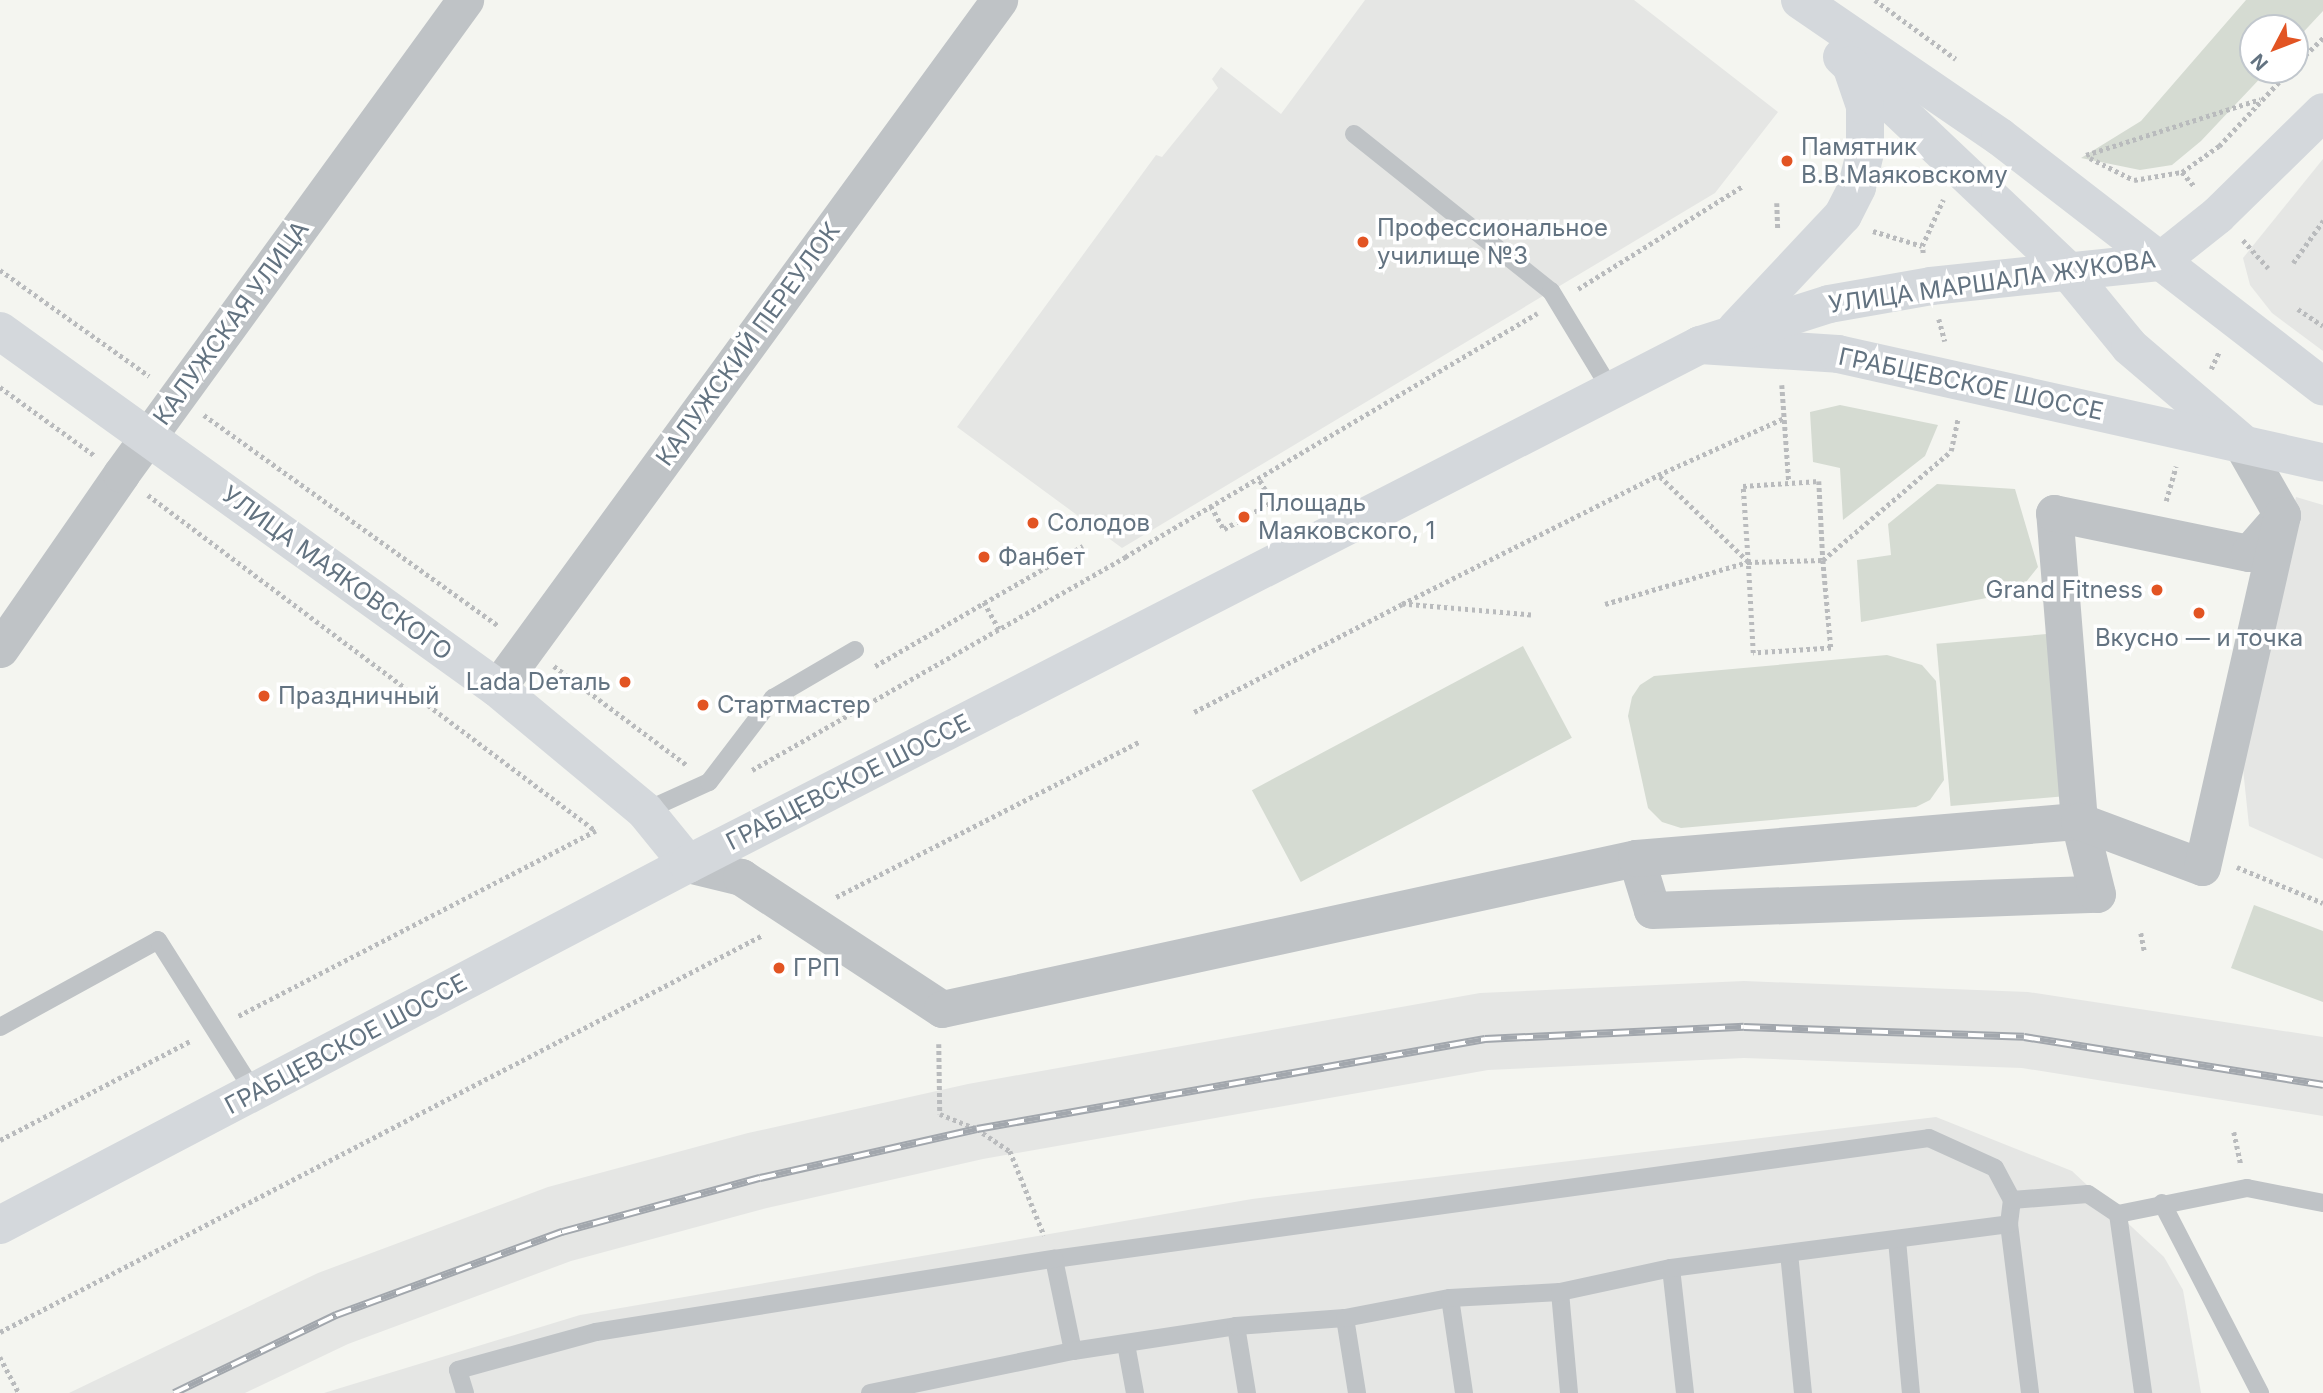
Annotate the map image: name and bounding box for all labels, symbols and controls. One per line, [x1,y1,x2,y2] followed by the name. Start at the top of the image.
[2239,14,2309,84] north arrow
[2246,49,2273,75] text: N
[1801,133,2008,189] place label: Памятник В.В.Маяковскому
[1779,153,1795,169] marker: Памятник В.В.Маяковскому
[1377,214,1608,270] place label: Профессиональное училище №3
[147,215,315,431] street label: КАЛУЖСКАЯ УЛИЦА
[650,217,846,471] street label: КАЛУЖСКИЙ ПЕРЕУЛОК
[1355,234,1371,250] marker: Профессиональное училище №3
[1827,245,2157,319] street label: УЛИЦА МАРШАЛА ЖУКОВА
[1836,342,2106,426] street label: ГРАБЦЕВСКОЕ ШОССЕ
[216,480,458,666] street label: УЛИЦА МАЯКОВСКОГО
[1258,489,1435,545] place label: Площадь Маяковского, 1
[1047,509,1150,537] place label: Солодов
[1236,509,1252,525] marker: Площадь Маяковского, 1
[1025,515,1041,531] marker: Солодов
[998,543,1085,571] place label: Фанбет
[976,549,992,565] marker: Фанбет
[1986,576,2143,604] place label: Grand Fitness
[2149,582,2165,598] marker: Grand Fitness
[2191,605,2207,621] marker: Вкусно — и точка
[2095,624,2303,652] place label: Вкусно — и точка
[466,668,611,696] place label: Lada Dеталь
[617,674,633,690] marker: Lada Dеталь
[278,682,439,710] place label: Праздничный
[256,688,272,704] marker: Праздничный
[717,691,871,719] place label: Стартмастер
[695,697,711,713] marker: Стартмастер
[721,708,975,856] street label: ГРАБЦЕВСКОЕ ШОССЕ
[793,954,840,982] place label: ГРП
[771,960,787,976] marker: ГРП
[220,968,472,1120] street label: ГРАБЦЕВСКОЕ ШОССЕ

